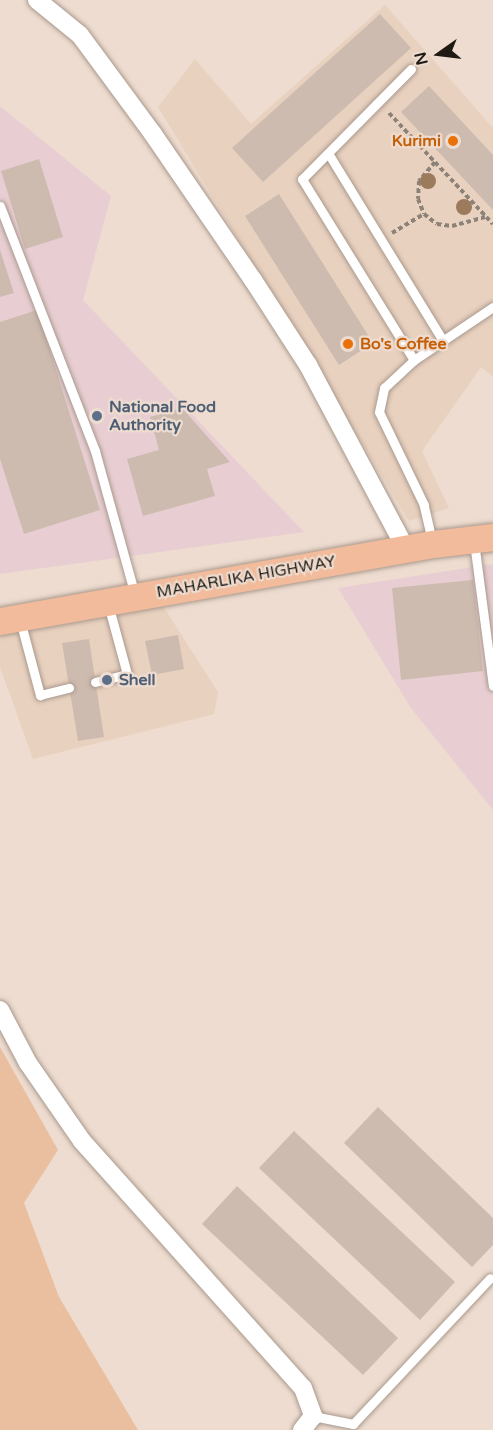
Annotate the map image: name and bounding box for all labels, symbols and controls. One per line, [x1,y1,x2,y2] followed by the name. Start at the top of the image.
[409,24,469,84] north arrow
[410,50,433,67] text: N
[392,131,441,151] place label: Kurimi
[446,134,460,148] marker: Kurimi
[360,334,446,354] place label: Bo's Coffee
[341,337,355,351] marker: Bo's Coffee
[109,397,216,435] place label: National Food Authority
[90,409,104,423] marker: National Food Authority
[155,552,337,602] street label: MAHARLIKA HIGHWAY
[119,670,155,690] place label: Shell
[100,673,114,687] marker: Shell

